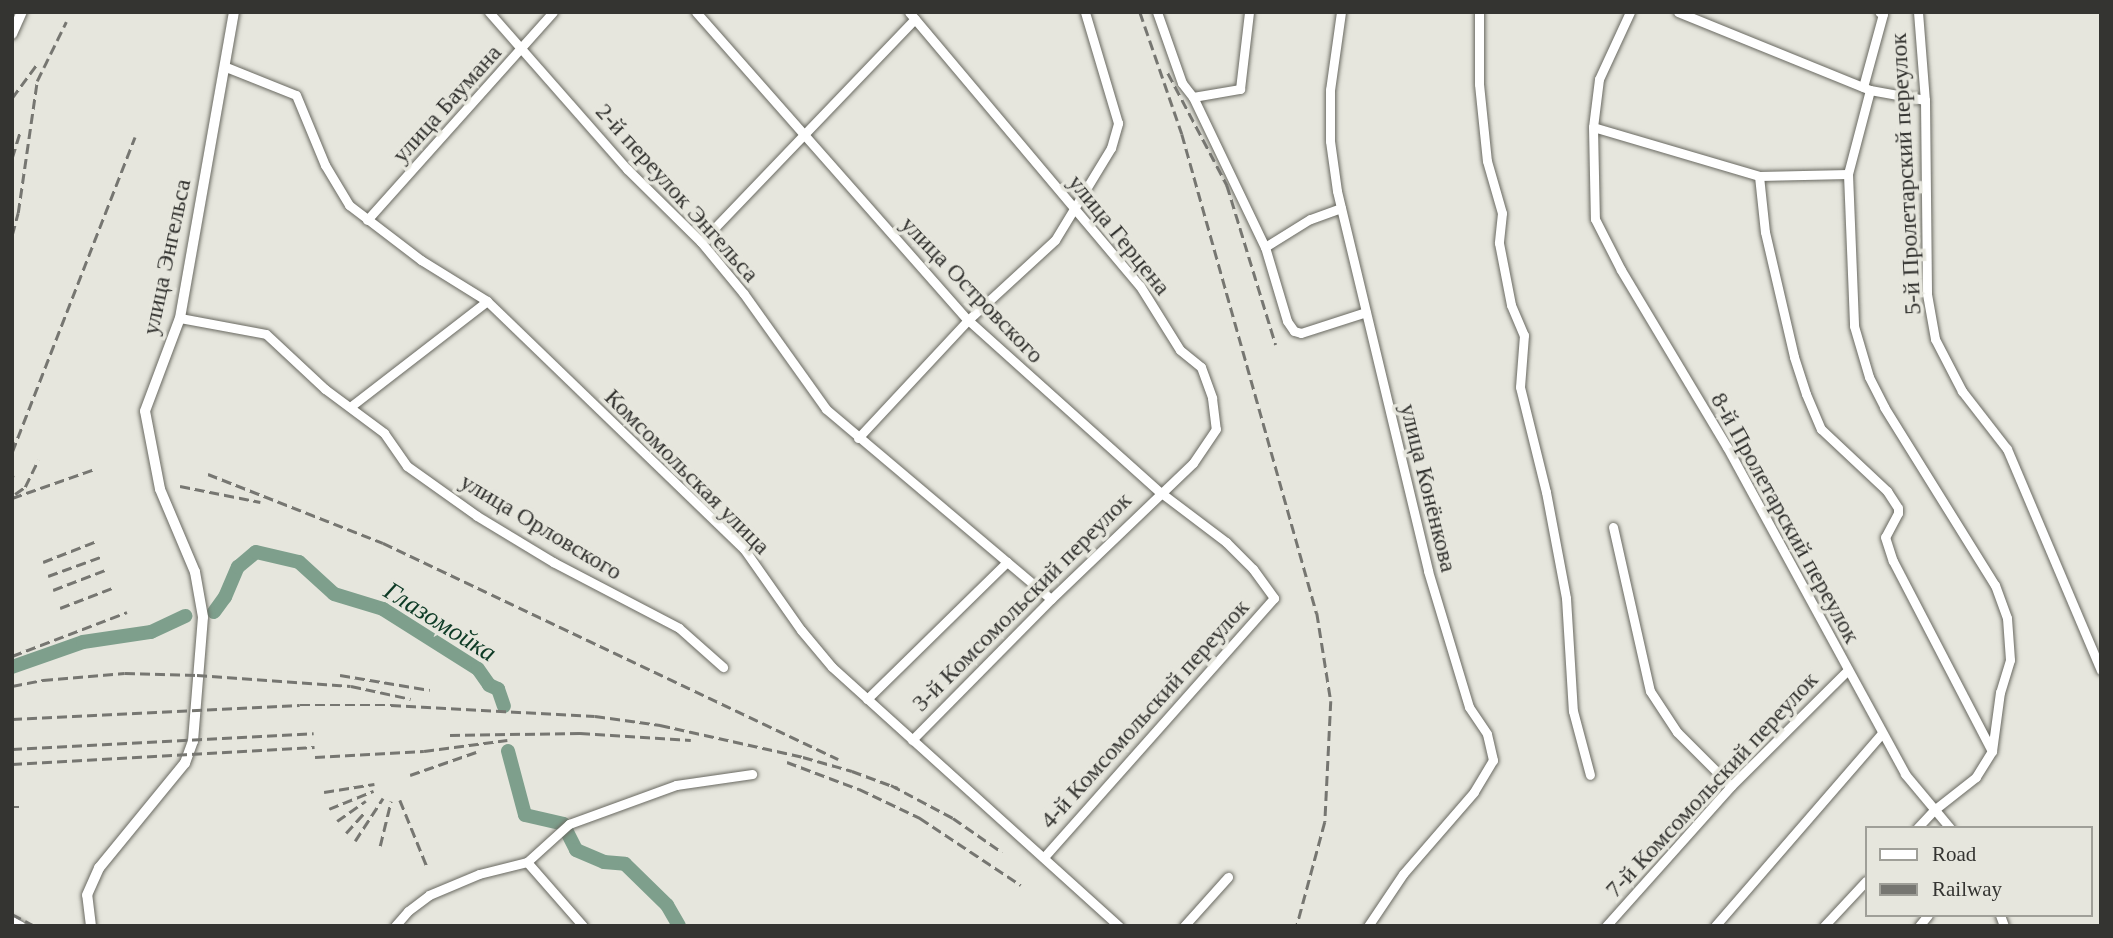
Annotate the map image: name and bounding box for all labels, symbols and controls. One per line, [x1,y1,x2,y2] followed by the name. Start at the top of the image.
[1884,32,1928,316] street label: 5-й Пролетарский переулок
[386,39,508,169] street label: улица Баумана
[589,98,765,288] street label: 2-й переулок Энгельса
[1062,169,1176,301] street label: улица Герцена
[136,176,198,338] street label: улица Энгельса
[894,210,1050,370] street label: улица Островского
[598,383,776,561] street label: Комсомольская улица
[1704,388,1866,648] street label: 8-й Пролетарский переулок
[1393,401,1463,575] street label: улица Конёнкова
[455,467,627,587] street label: улица Орловского
[906,486,1138,718] street label: 3-й Комсомольский переулок
[378,575,502,669] water label: Глазомойка
[1034,593,1256,835] street label: 4-й Комсомольский переулок
[1600,666,1824,904] street label: 7-й Комсомольский переулок
[1864,826,2092,917] legend
[1932,842,1976,866] text: Road
[1932,877,2002,901] text: Railway

